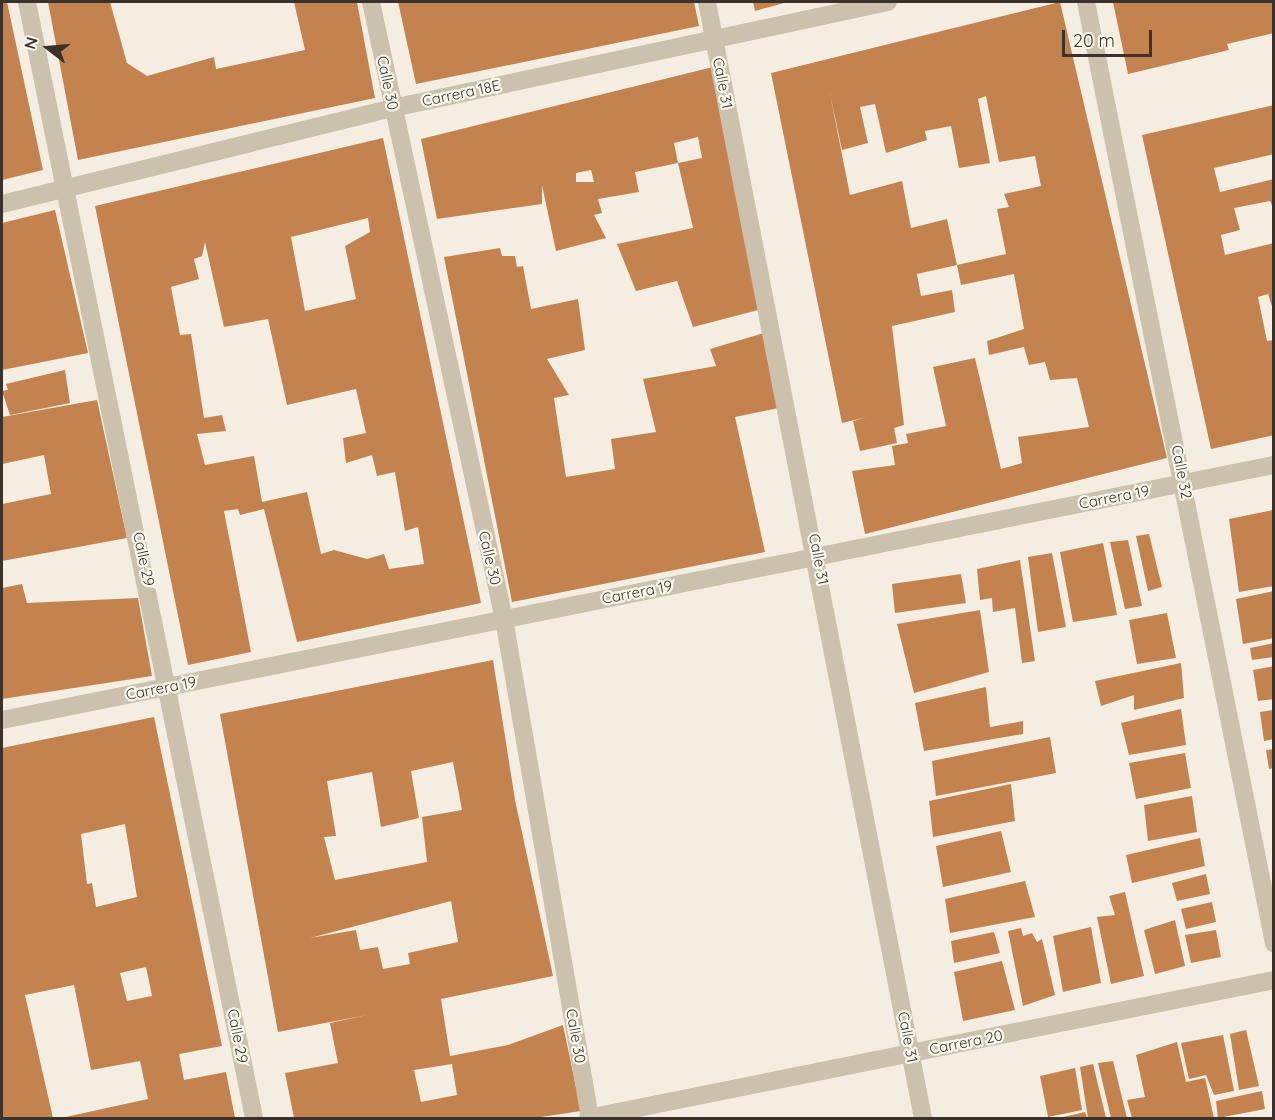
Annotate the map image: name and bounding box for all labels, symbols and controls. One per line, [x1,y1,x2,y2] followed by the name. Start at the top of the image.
[18,18,78,78] north arrow
[1065,18,1155,56] scale bar
[1073,29,1115,52] text: 20 m
[19,35,42,51] text: N
[373,54,403,112] street label: Calle 30
[709,56,737,110] street label: Calle 31
[420,76,502,110] street label: Carrera 18E
[1168,444,1196,500] street label: Calle 32
[1077,481,1151,513] street label: Carrera 19
[475,529,505,587] street label: Calle 30
[129,530,159,588] street label: Calle 29
[805,532,833,586] street label: Calle 31
[600,576,674,608] street label: Carrera 19
[124,672,198,704] street label: Carrera 19
[224,1007,252,1065] street label: Calle 29
[562,1007,590,1065] street label: Calle 30
[894,1010,922,1064] street label: Calle 31
[928,1026,1004,1058] street label: Carrera 20

